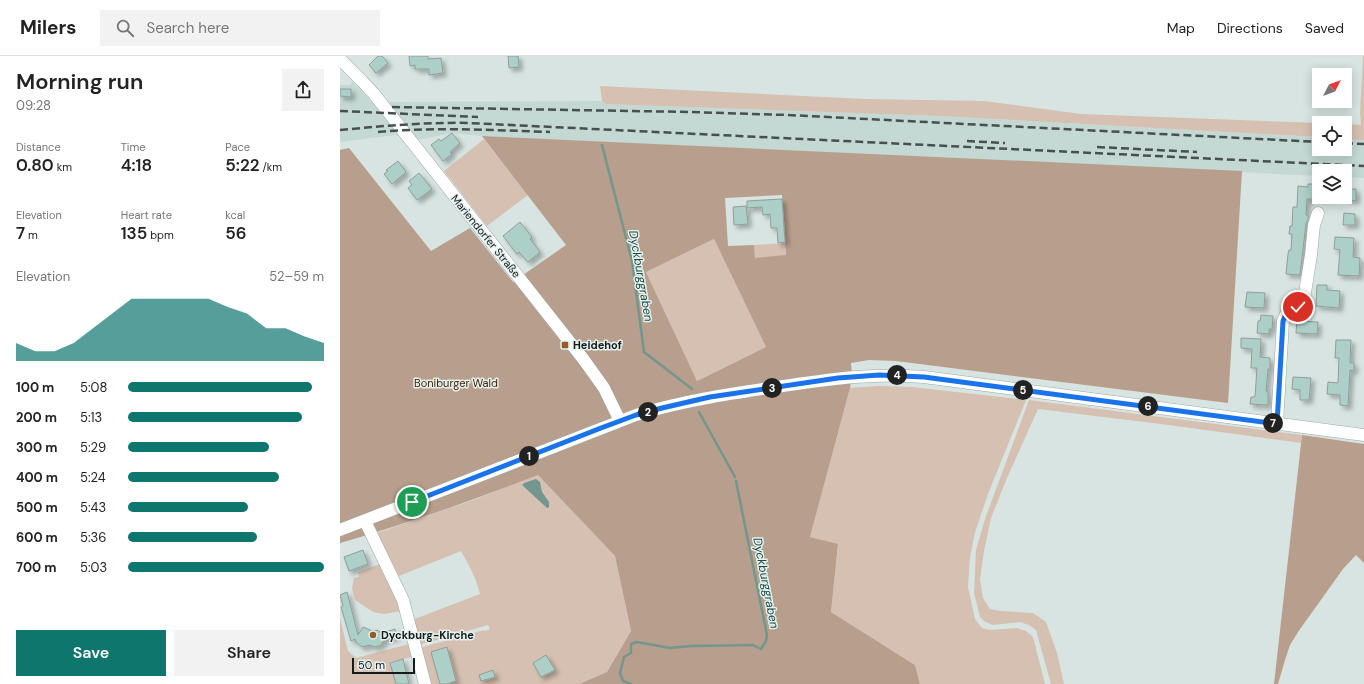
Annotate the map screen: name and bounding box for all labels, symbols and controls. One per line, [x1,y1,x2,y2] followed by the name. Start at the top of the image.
[100,10,380,46] search box
[20,15,76,40] text: Milers
[114,17,136,39] icon: search
[146,18,229,38] text: Search here
[1167,19,1195,37] text: Map
[1217,19,1283,37] text: Directions
[1305,19,1344,37] text: Saved
[16,67,143,96] text: Morning run
[1312,68,1352,108] north arrow
[1312,68,1352,204] map controls
[282,69,324,111] button: share
[16,97,51,114] text: 09:28
[1312,116,1352,156] button: locate
[16,140,61,154] text: Distance
[121,140,146,154] text: Time
[225,140,250,154] text: Pace
[16,154,54,176] text: 0.80
[121,154,152,176] text: 4:18
[225,154,260,176] text: 5:22
[54,160,72,174] text: km
[260,160,282,174] text: /km
[1312,164,1352,204] button: layers
[448,192,524,280] street label: Mariendorfer Straße
[16,208,62,222] text: Elevation
[121,208,172,222] text: Heart rate
[225,208,245,222] text: kcal
[16,222,25,244] text: 7
[121,222,147,244] text: 135
[225,222,247,244] text: 56
[25,228,38,242] text: m
[147,228,174,242] text: bpm
[625,229,657,323] water label: Dyckburggraben
[16,268,70,285] text: Elevation
[269,268,324,285] text: 52–59 m
[1281,290,1315,324] pin
[1287,296,1309,318] icon: check
[573,338,622,352] place label: Heidehof
[560,340,570,350] marker: Heidehof
[887,365,907,385] pin: 4
[893,368,901,382] text: 4
[414,376,498,390] park label: Boniburger Wald
[762,378,782,398] pin: 3
[16,379,54,396] text: 100 m
[80,379,107,396] text: 5:08
[1013,380,1033,400] pin: 5
[769,381,775,395] text: 3
[1020,383,1026,397] text: 5
[1138,396,1158,416] pin: 6
[1145,399,1151,413] text: 6
[638,402,658,422] pin: 2
[645,405,651,419] text: 2
[16,409,57,426] text: 200 m
[80,409,102,426] text: 5:13
[1263,413,1283,433] pin: 7
[1270,416,1276,430] text: 7
[16,439,57,456] text: 300 m
[80,439,106,456] text: 5:29
[519,446,539,466] pin: 1
[527,449,531,463] text: 1
[16,469,58,486] text: 400 m
[80,469,106,486] text: 5:24
[395,485,429,519] pin
[401,491,423,513] icon: arrive
[16,499,58,516] text: 500 m
[80,499,106,516] text: 5:43
[16,529,58,546] text: 600 m
[80,529,106,546] text: 5:36
[749,536,783,630] water label: Dyckburggraben
[16,559,57,576] text: 700 m
[80,559,107,576] text: 5:03
[381,628,474,642] place label: Dyckburg-Kirche
[16,630,166,676] button: Save
[174,630,324,676] button: Share
[368,630,378,640] marker: Dyckburg-Kirche
[352,656,415,675] scale bar
[358,658,385,672] text: 50 m

